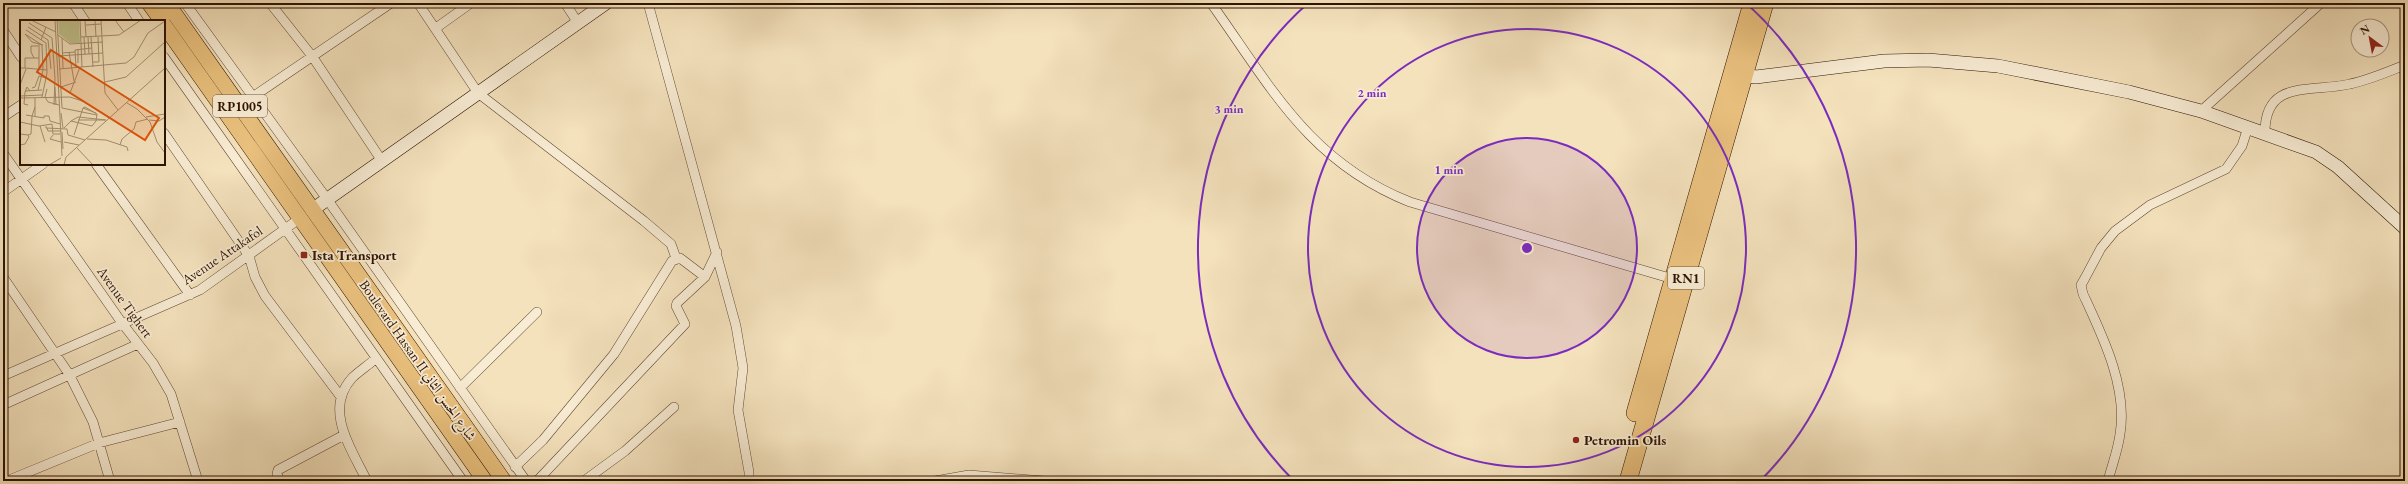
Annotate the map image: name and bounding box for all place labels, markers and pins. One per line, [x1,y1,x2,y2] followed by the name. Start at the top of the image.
[1520,241,1534,255] centre of rings
[312,246,397,264] place label: Ista Transport
[299,250,309,260] marker: Ista Transport
[1584,431,1666,449] place label: Petromin Oils
[1571,435,1581,445] marker: Petromin Oils

